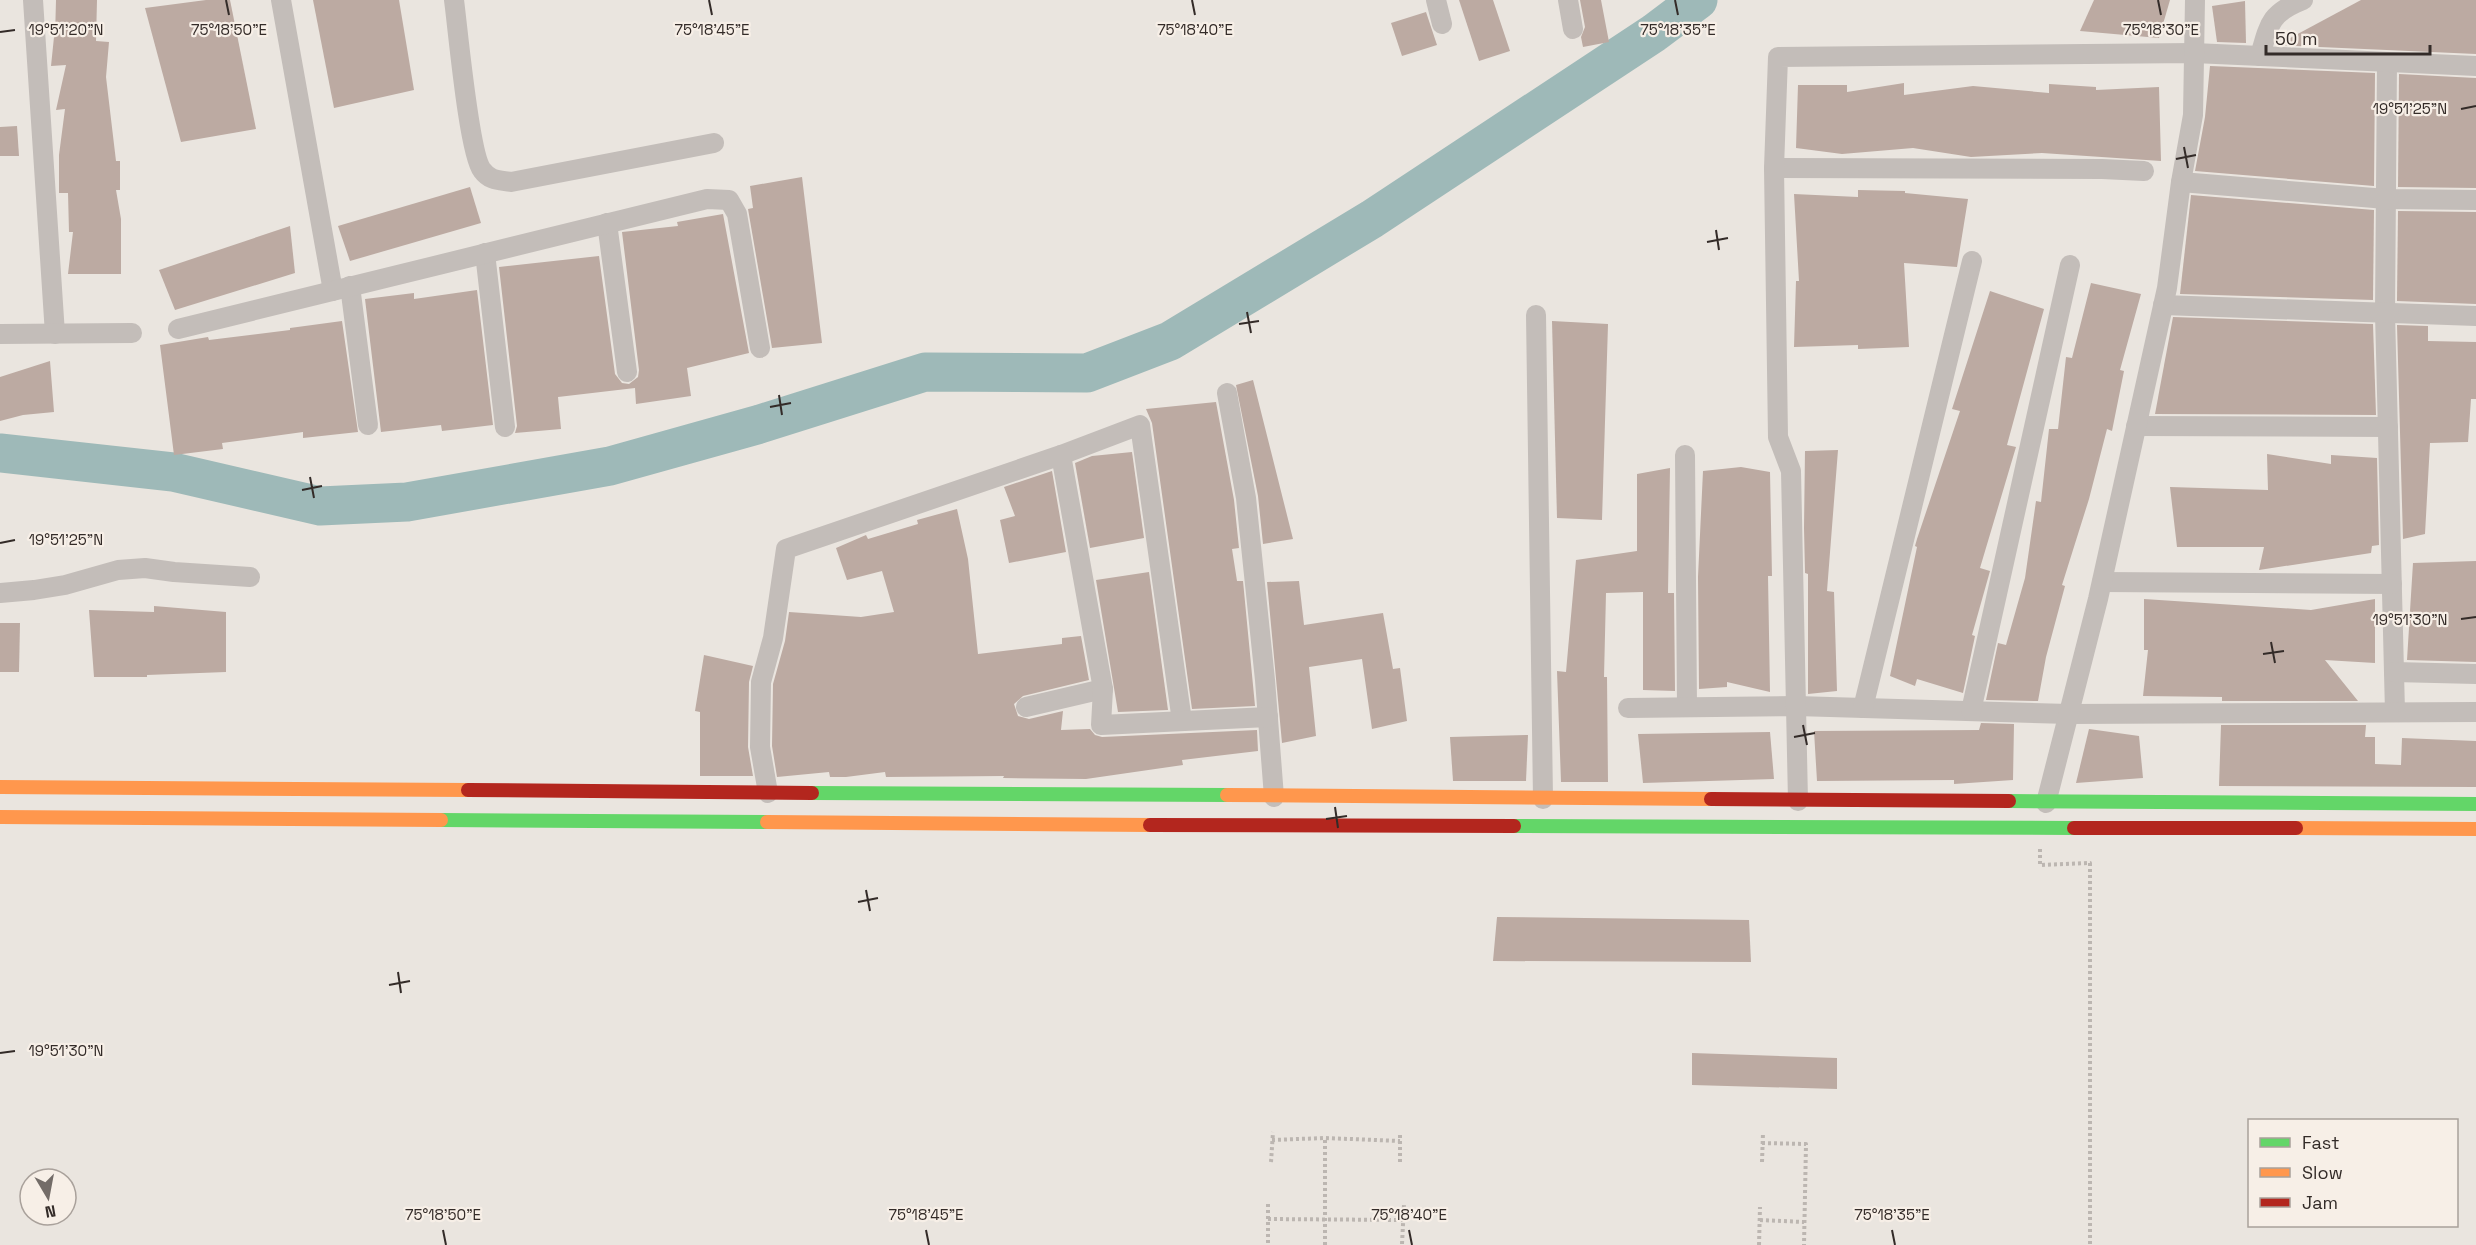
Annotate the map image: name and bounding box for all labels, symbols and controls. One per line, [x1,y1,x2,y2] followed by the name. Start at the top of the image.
[2266,18,2430,56] scale bar
[29,20,103,39] text: 19°51'20"N
[191,20,267,39] text: 75°18'50"E
[674,20,750,39] text: 75°18'45"E
[1157,20,1233,39] text: 75°18'40"E
[1640,20,1716,39] text: 75°18'35"E
[2123,20,2199,39] text: 75°18'30"E
[2275,27,2317,50] text: 50 m
[2373,99,2447,118] text: 19°51'25"N
[29,530,103,549] text: 19°51'25"N
[2373,610,2447,629] text: 19°51'30"N
[29,1041,103,1060] text: 19°51'30"N
[2248,1119,2458,1227] legend
[2302,1131,2339,1154] text: Fast
[2302,1161,2343,1184] text: Slow
[18,1167,78,1227] north arrow
[2302,1191,2338,1214] text: Jam
[43,1200,58,1223] text: N
[405,1205,481,1224] text: 75°18'50"E
[888,1205,964,1224] text: 75°18'45"E
[1371,1205,1447,1224] text: 75°18'40"E
[1854,1205,1930,1224] text: 75°18'35"E

